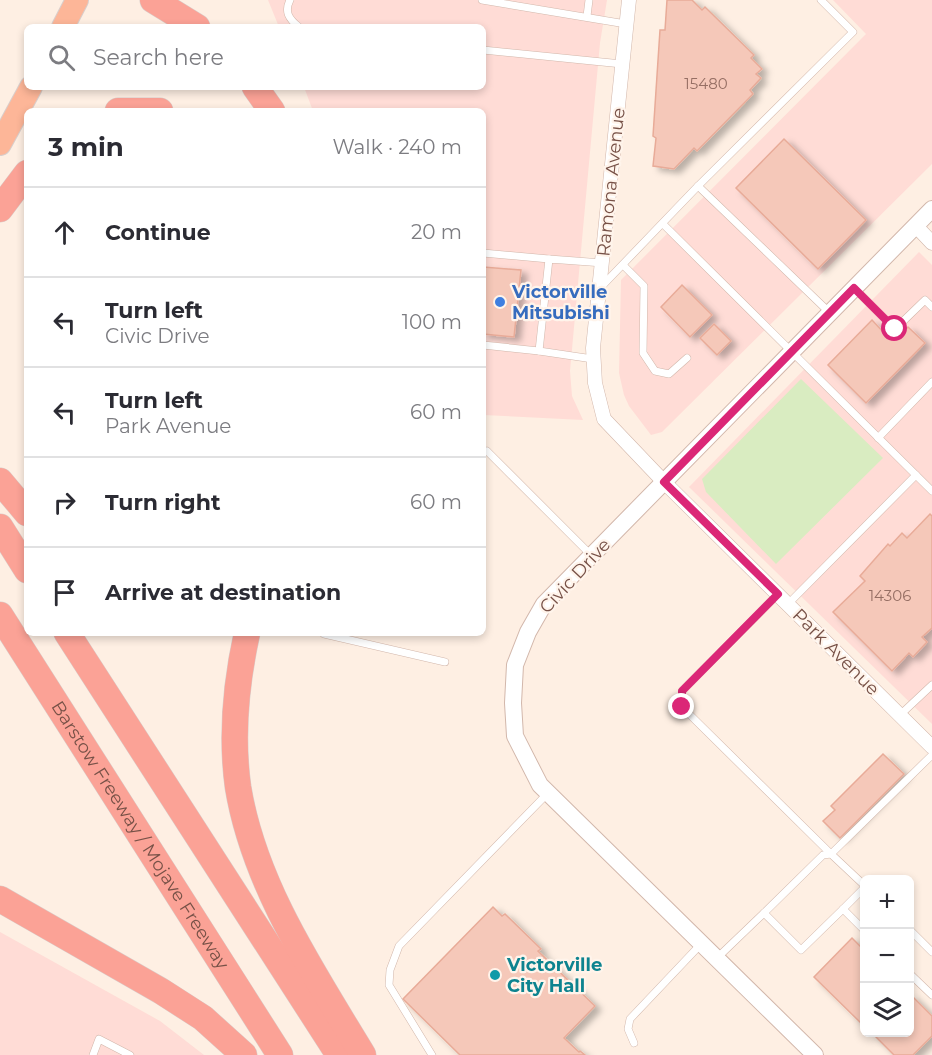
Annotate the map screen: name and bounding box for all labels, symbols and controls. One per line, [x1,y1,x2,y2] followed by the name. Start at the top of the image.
[24,24,486,90] search box
[45,41,78,74] icon: search
[93,44,224,71] text: Search here
[684,74,728,93] house number: 15480
[592,106,630,257] street label: Ramona Avenue
[48,131,124,163] text: 3 min
[332,135,462,159] text: Walk · 240 m
[48,216,81,249] icon: ahead
[105,219,211,246] text: Continue
[411,220,462,244] text: 20 m
[511,281,610,324] place label: Victorville Mitsubishi
[493,295,507,309] marker: Victorville Mitsubishi
[105,297,203,324] text: Turn left
[48,306,81,339] icon: left
[402,310,462,334] text: 100 m
[881,315,907,341] route start
[105,324,210,348] text: Civic Drive
[105,387,203,414] text: Turn left
[48,396,81,429] icon: left
[410,400,462,424] text: 60 m
[105,414,231,438] text: Park Avenue
[48,486,81,519] icon: right
[105,489,220,516] text: Turn right
[410,490,462,514] text: 60 m
[535,534,615,618] street label: Civic Drive
[48,576,81,609] icon: arrive
[105,579,341,606] text: Arrive at destination
[869,586,911,605] house number: 14306
[788,604,884,700] street label: Park Avenue
[668,693,694,719] route end
[47,697,234,974] street label: Barstow Freeway / Mojave Freeway
[860,875,914,1037] map controls
[860,875,914,929] button: +
[860,929,914,983] button: −
[506,954,602,997] place label: Victorville City Hall
[488,968,502,982] marker: Victorville City Hall
[860,983,914,1037] button: layers

